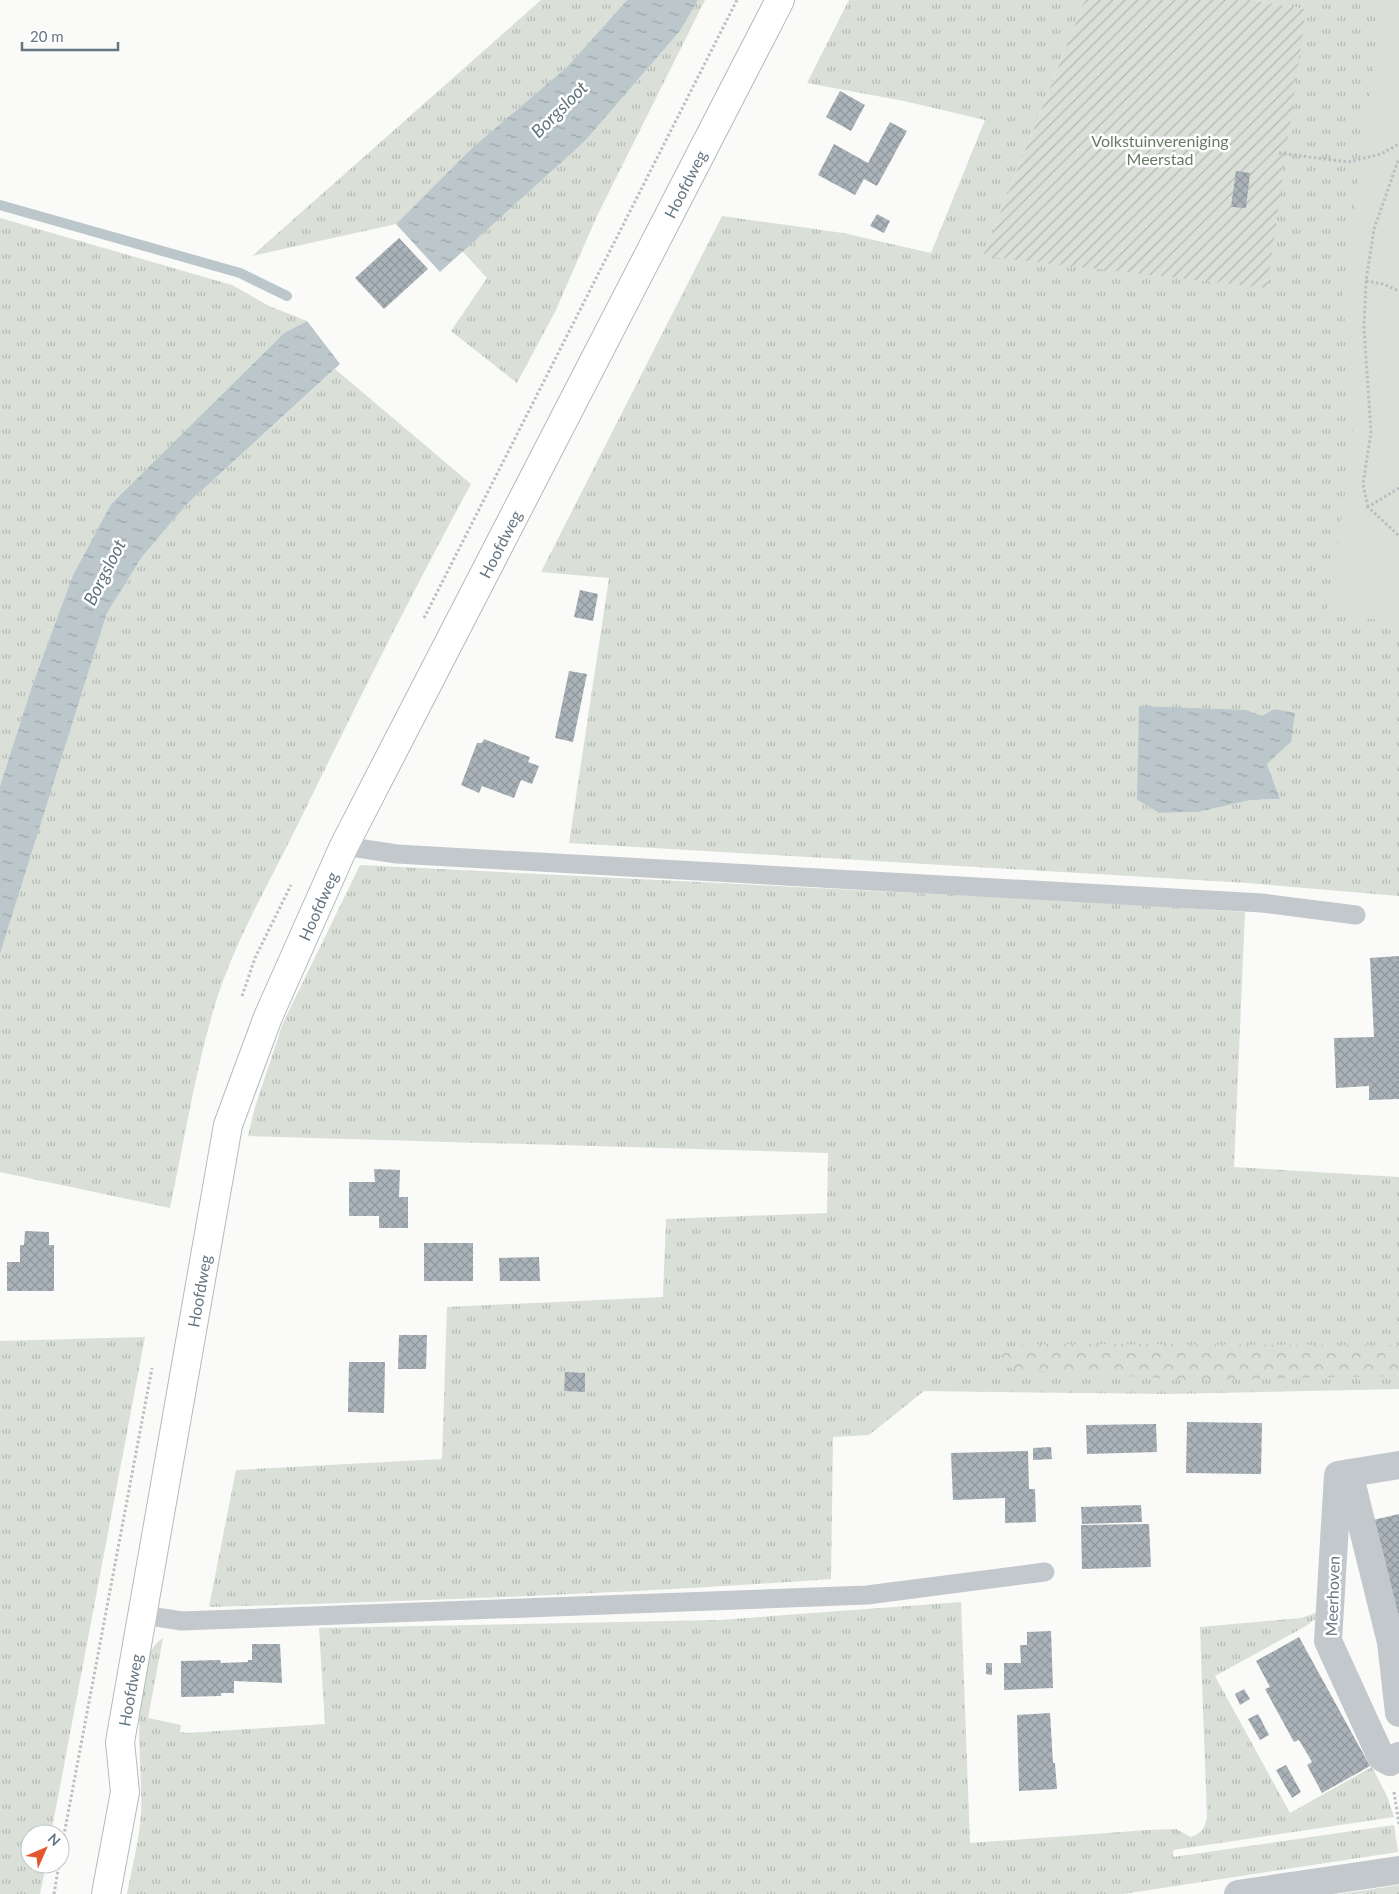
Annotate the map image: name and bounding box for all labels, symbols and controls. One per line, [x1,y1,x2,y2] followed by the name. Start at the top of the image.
[22,20,119,52] scale bar
[30,27,64,45] text: 20 m
[526,76,592,142] water label: Borgsloot
[1091,131,1229,168] park label: Volkstuinvereniging Meerstad
[660,147,710,221] street label: Hoofdweg
[475,507,525,581] street label: Hoofdweg
[78,535,130,609] water label: Borgsloot
[294,869,342,943] street label: Hoofdweg
[183,1253,215,1329] street label: Hoofdweg
[1321,1555,1343,1637] street label: Meerhoven
[114,1652,146,1728] street label: Hoofdweg
[20,1824,70,1874] north arrow
[45,1830,64,1849] text: N

